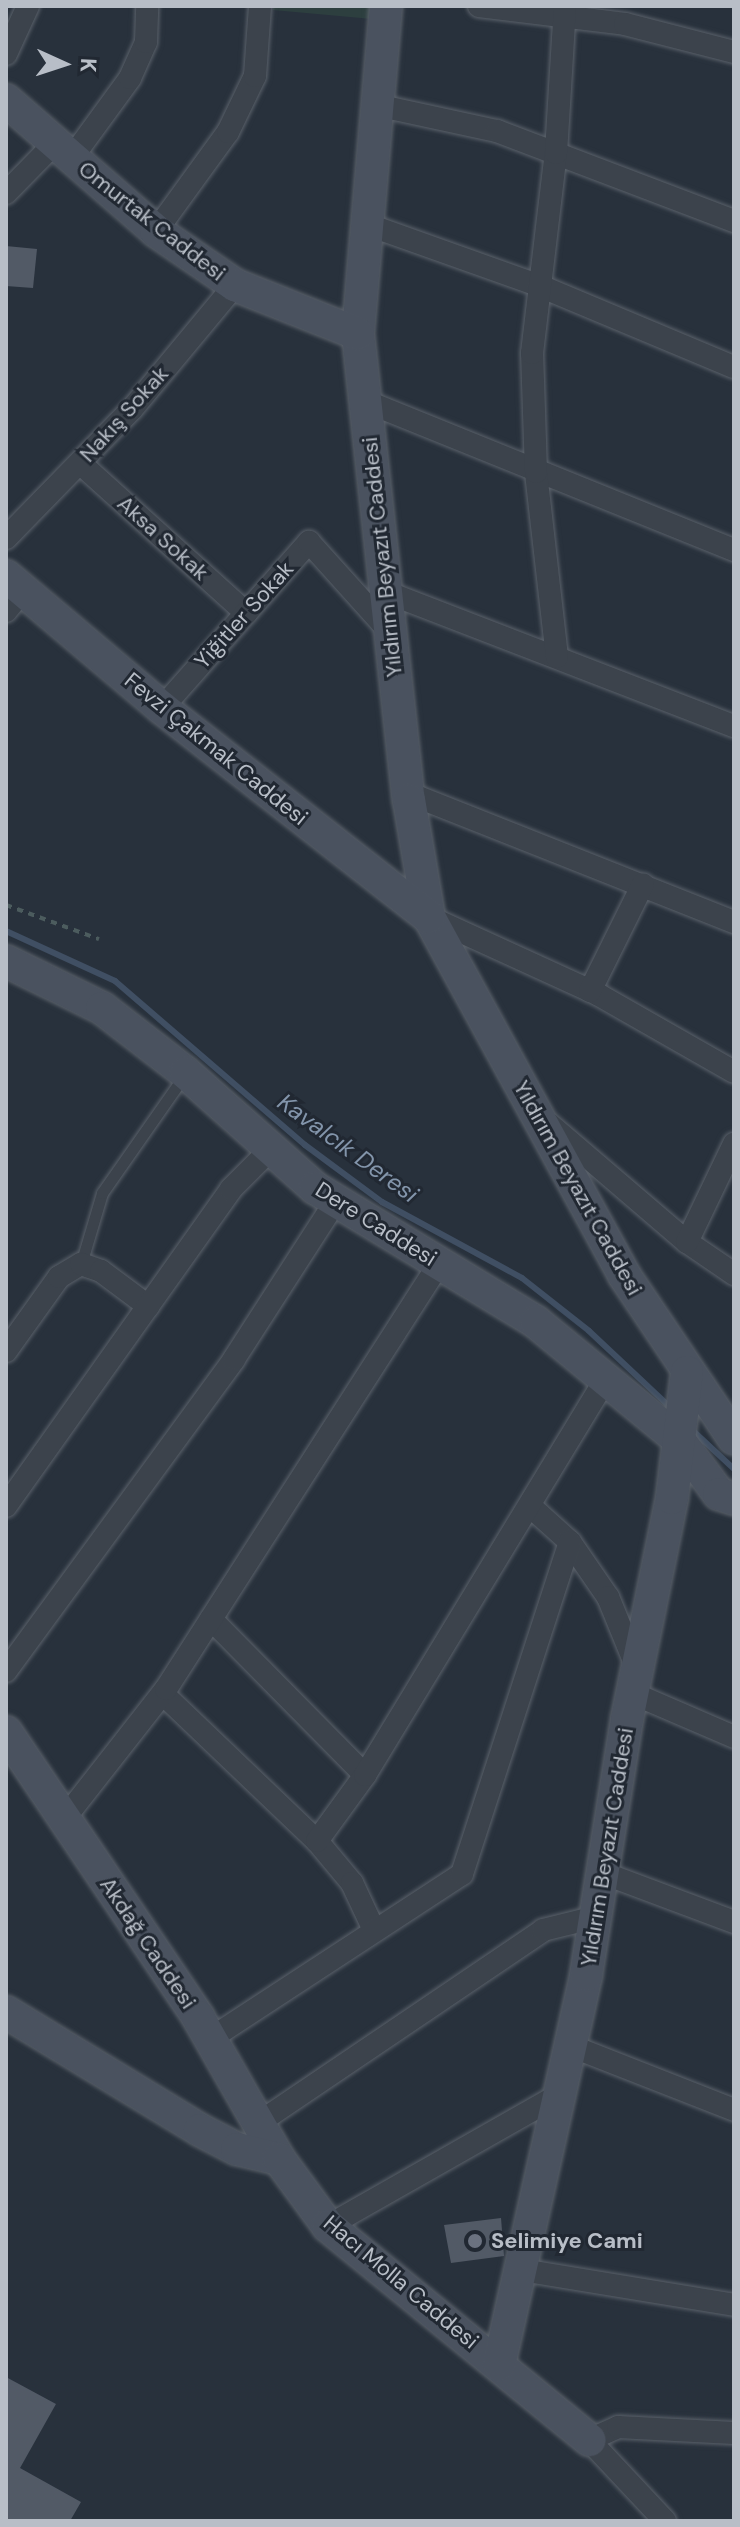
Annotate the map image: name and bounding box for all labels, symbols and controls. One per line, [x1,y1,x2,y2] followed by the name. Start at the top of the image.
[24,24,104,104] north arrow
[74,57,103,73] text: K
[73,155,231,287] street label: Omurtak Caddesi
[74,361,174,467] street label: Nakış Sokak
[356,436,408,678] street label: Yıldırım Beyazıt Caddesi
[112,490,214,586] street label: Aksa Sokak
[189,556,299,674] street label: Yiğitler Sokak
[119,667,313,831] street label: Fevzi Çakmak Caddesi
[508,1076,648,1300] street label: Yıldırım Beyazıt Caddesi
[272,1087,424,1209] water label: Kavalcık Deresi
[311,1176,441,1272] street label: Dere Caddesi
[575,1726,639,1968] street label: Yıldırım Beyazıt Caddesi
[94,1872,202,2014] street label: Akdağ Caddesi
[318,2210,484,2354] street label: Hacı Molla Caddesi
[491,2228,643,2254] place label: Selimiye Cami
[466,2232,484,2250] marker: Selimiye Cami

